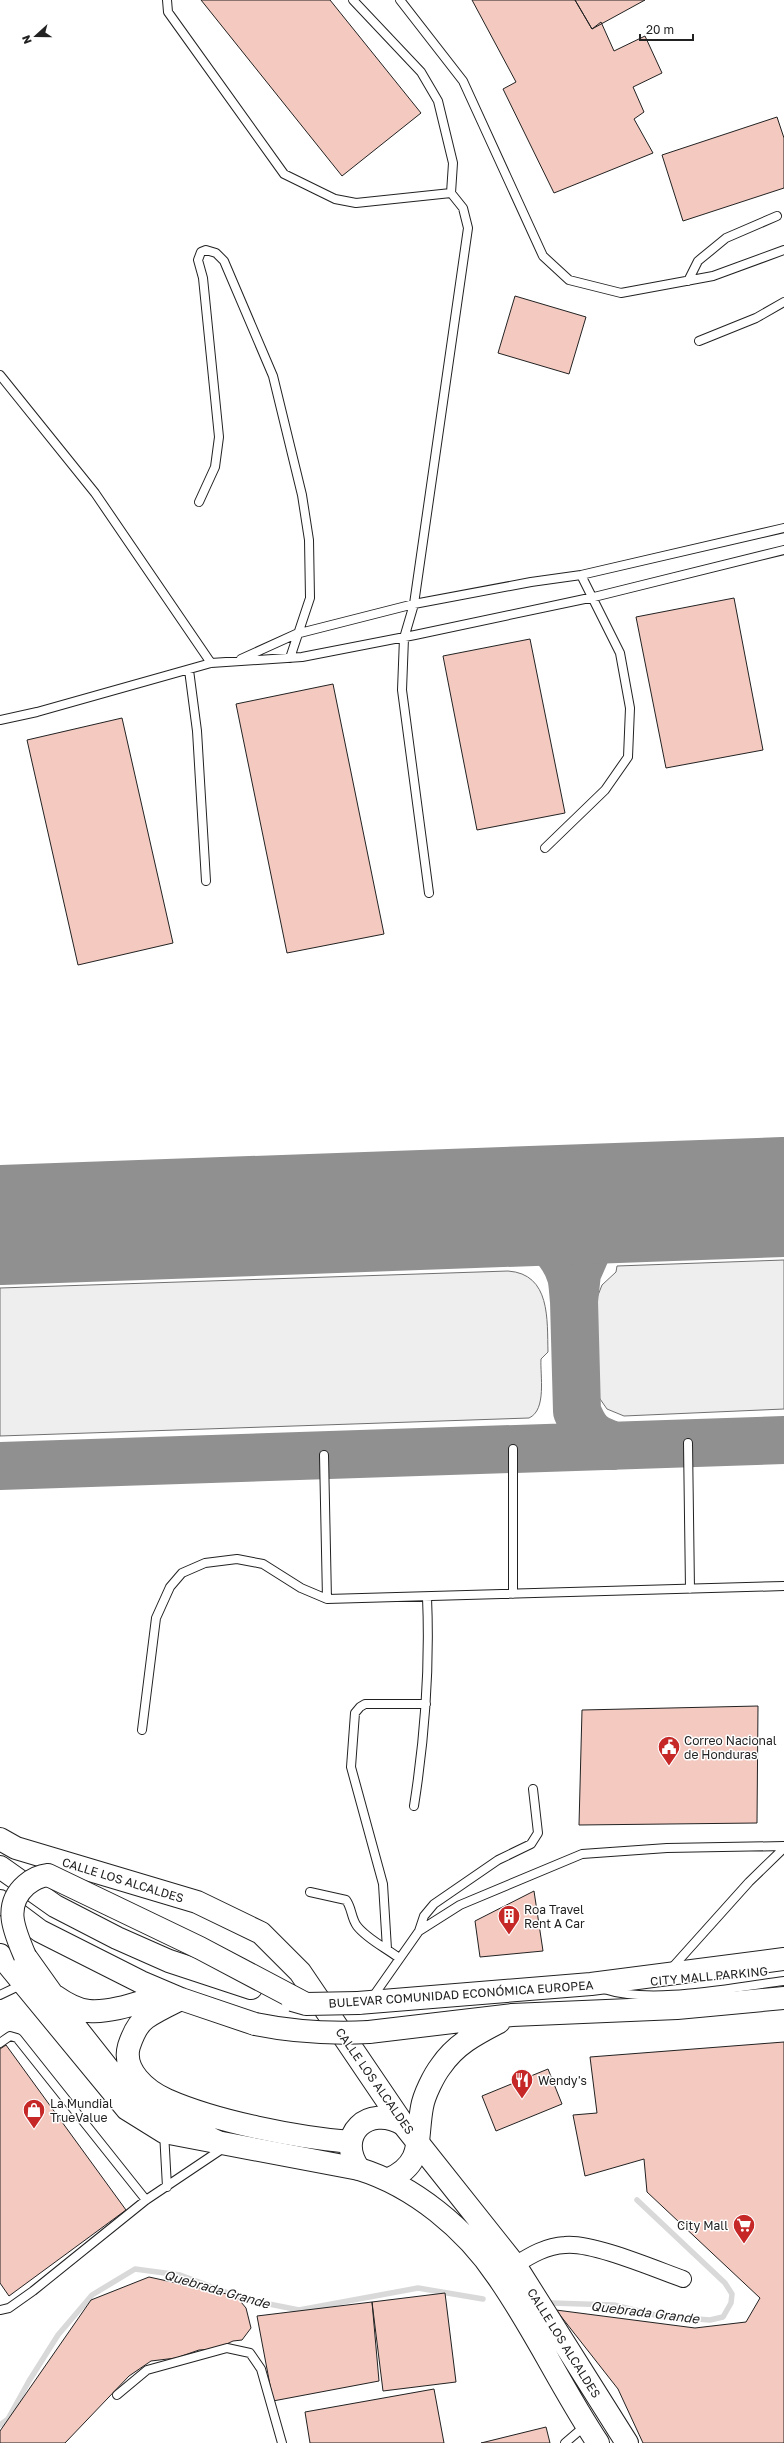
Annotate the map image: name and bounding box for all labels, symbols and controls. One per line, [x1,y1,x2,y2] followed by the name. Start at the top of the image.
[16,16,56,56] north arrow
[640,16,693,42] scale bar
[646,22,674,37] text: 20 m
[19,34,34,46] text: N
[684,1733,777,1762] place label: Correo Nacional de Honduras
[656,1734,682,1767] public building icon: Correo Nacional de Honduras
[60,1854,186,1906] street label: CALLE LOS ALCALDES
[524,1902,585,1931] place label: Roa Travel Rent A Car
[496,1903,522,1936] building icon: Roa Travel Rent A Car
[649,1963,769,1989] street label: CITY MALL PARKING
[328,1977,594,2011] street label: BULEVAR COMUNIDAD ECONÓMICA EUROPEA
[333,2025,418,2137] street label: CALLE LOS ALCALDES
[509,2067,535,2100] restaurant icon: Wendy's
[538,2073,587,2088] place label: Wendy's
[50,2096,113,2125] place label: La Mundial TrueValue
[21,2097,47,2130] shop icon: La Mundial TrueValue
[731,2212,757,2245] supermarket icon: City Mall
[677,2218,728,2233] place label: City Mall
[162,2266,273,2312] water label: Quebrada Grande
[524,2285,604,2401] street label: CALLE LOS ALCALDES
[590,2297,701,2327] water label: Quebrada Grande

